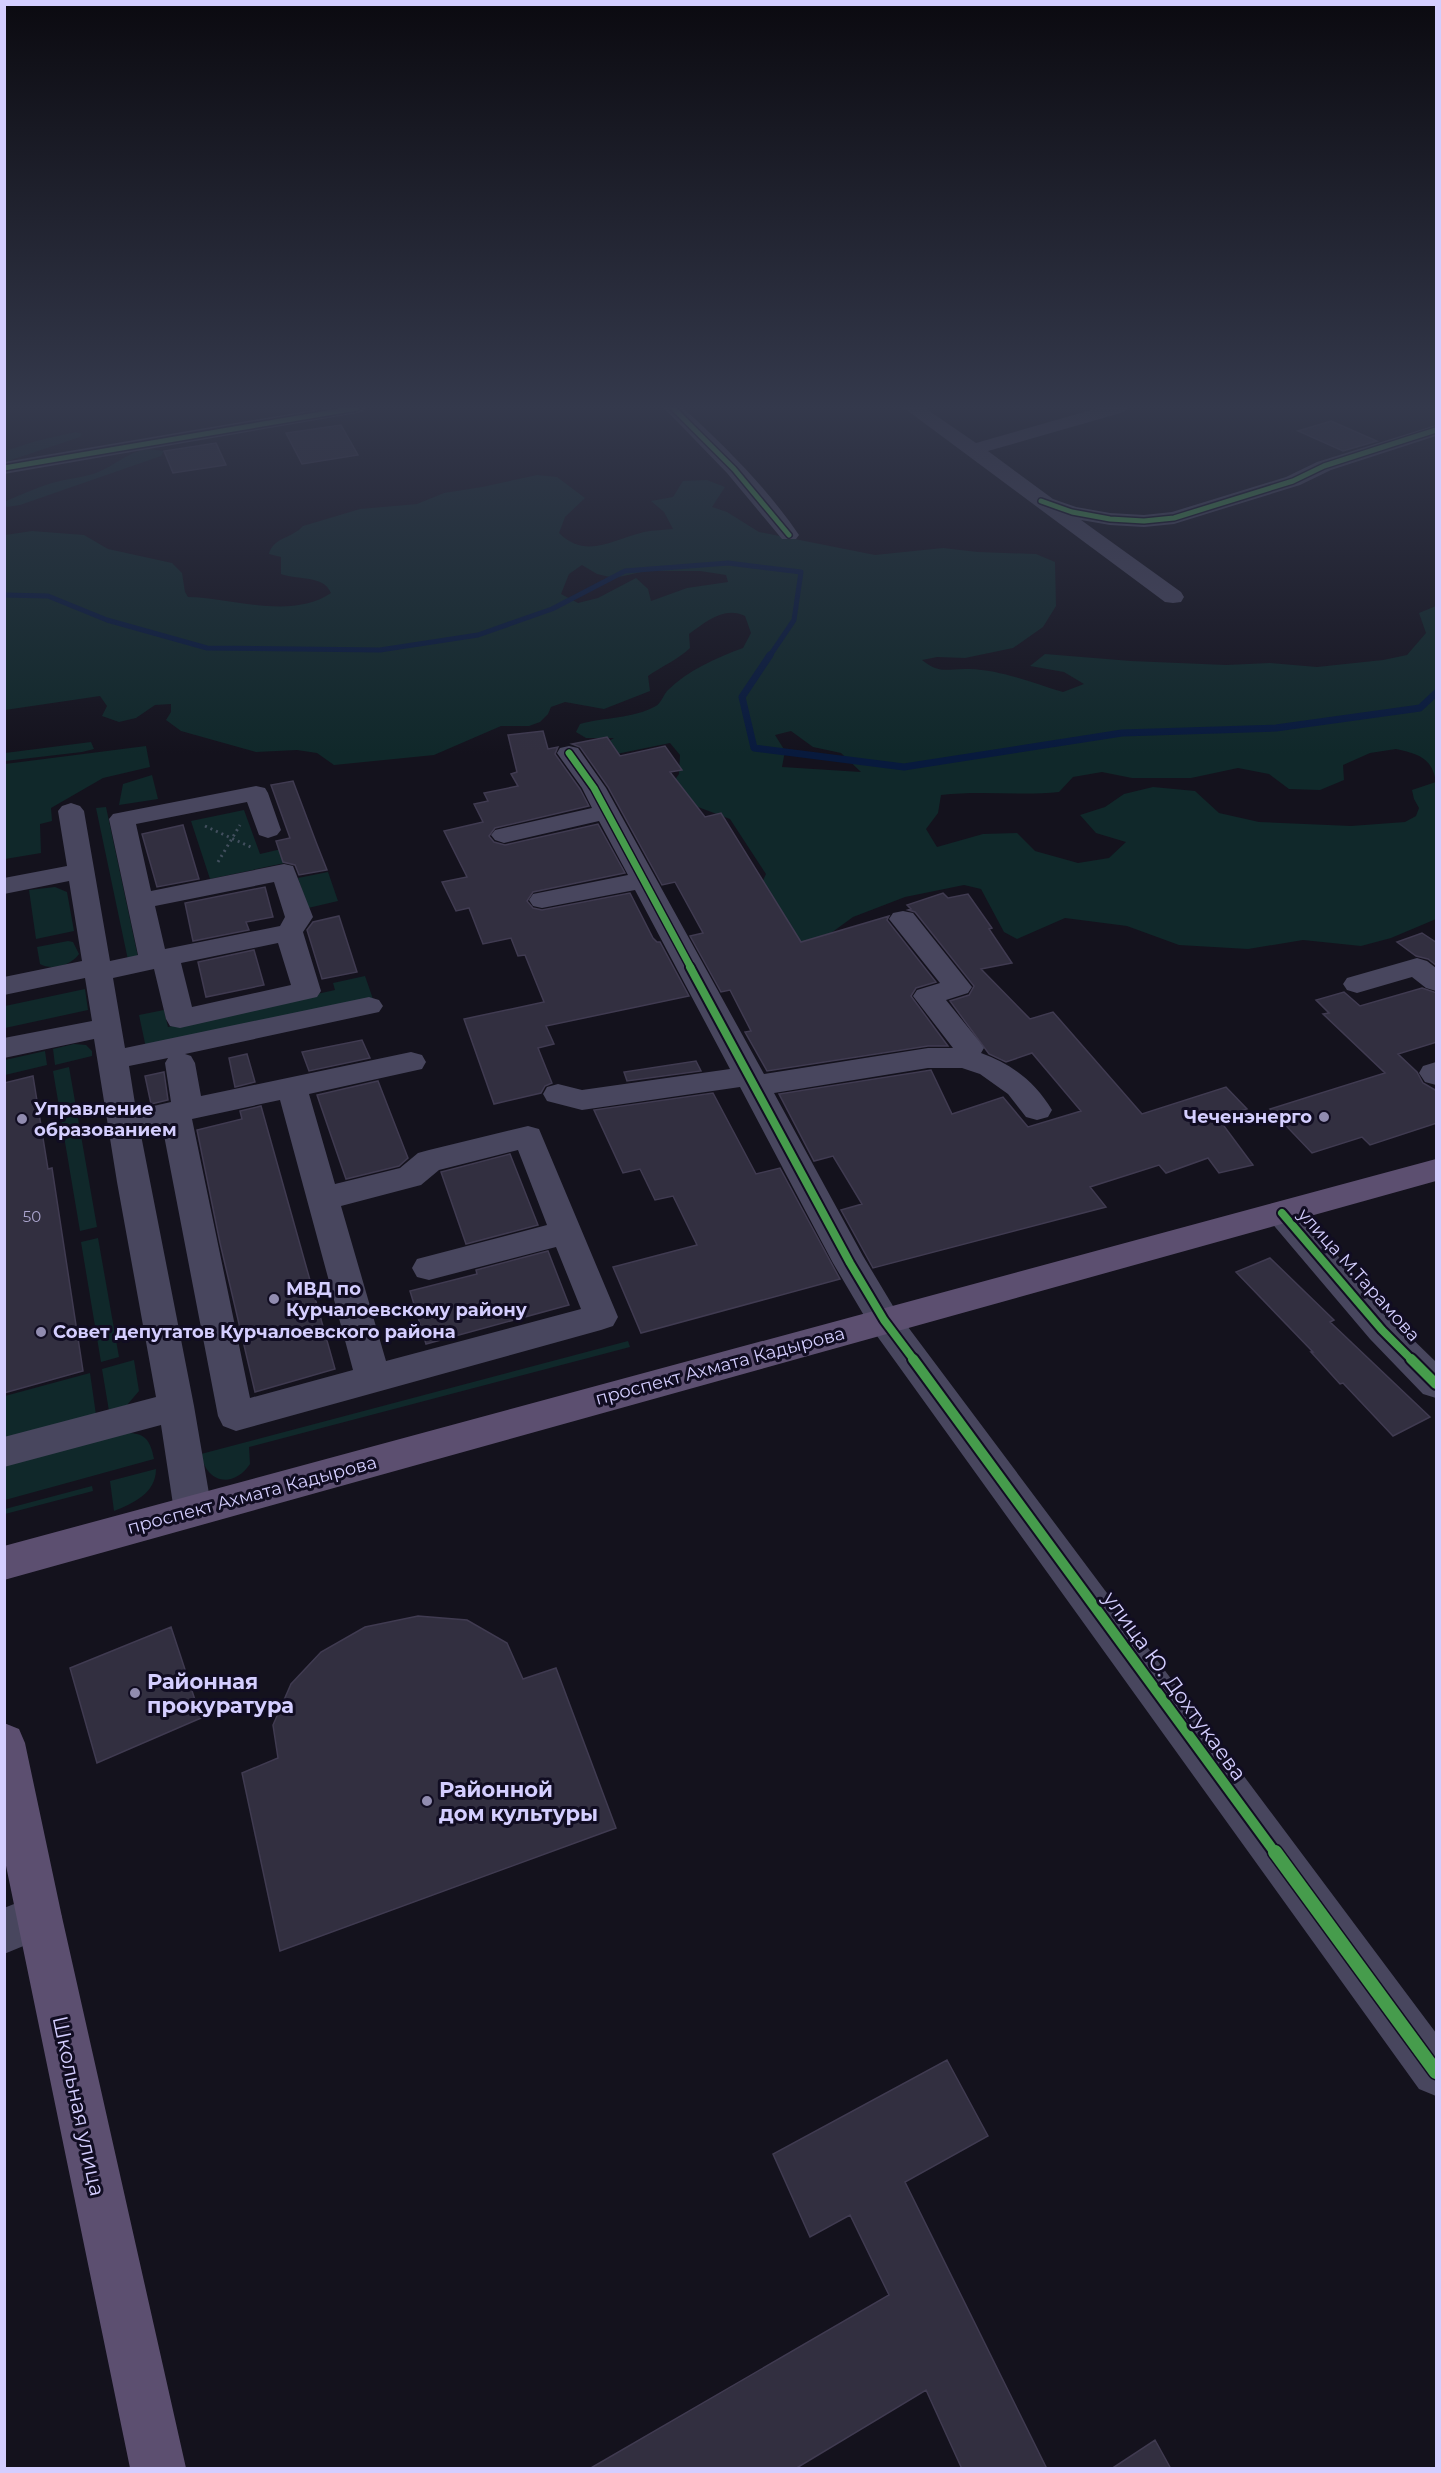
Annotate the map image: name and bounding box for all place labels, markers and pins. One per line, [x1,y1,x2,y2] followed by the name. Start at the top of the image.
[34,1098,177,1141] place label: Управление образованием
[1184,1106,1312,1128] place label: Чеченэнерго
[1317,1110,1331,1124] marker: Чеченэнерго
[15,1112,29,1126] marker: Управление образованием
[286,1278,528,1321] place label: МВД по Курчалоевскому району
[267,1292,281,1306] marker: МВД по Курчалоевскому району
[53,1321,456,1343] place label: Совет депутатов Курчалоевского района
[34,1325,48,1339] marker: Совет депутатов Курчалоевского района
[147,1669,294,1718] place label: Районная прокуратура
[128,1686,142,1700] marker: Районная прокуратура
[439,1777,598,1826] place label: Районной дом культуры
[420,1794,434,1808] marker: Районной дом культуры

